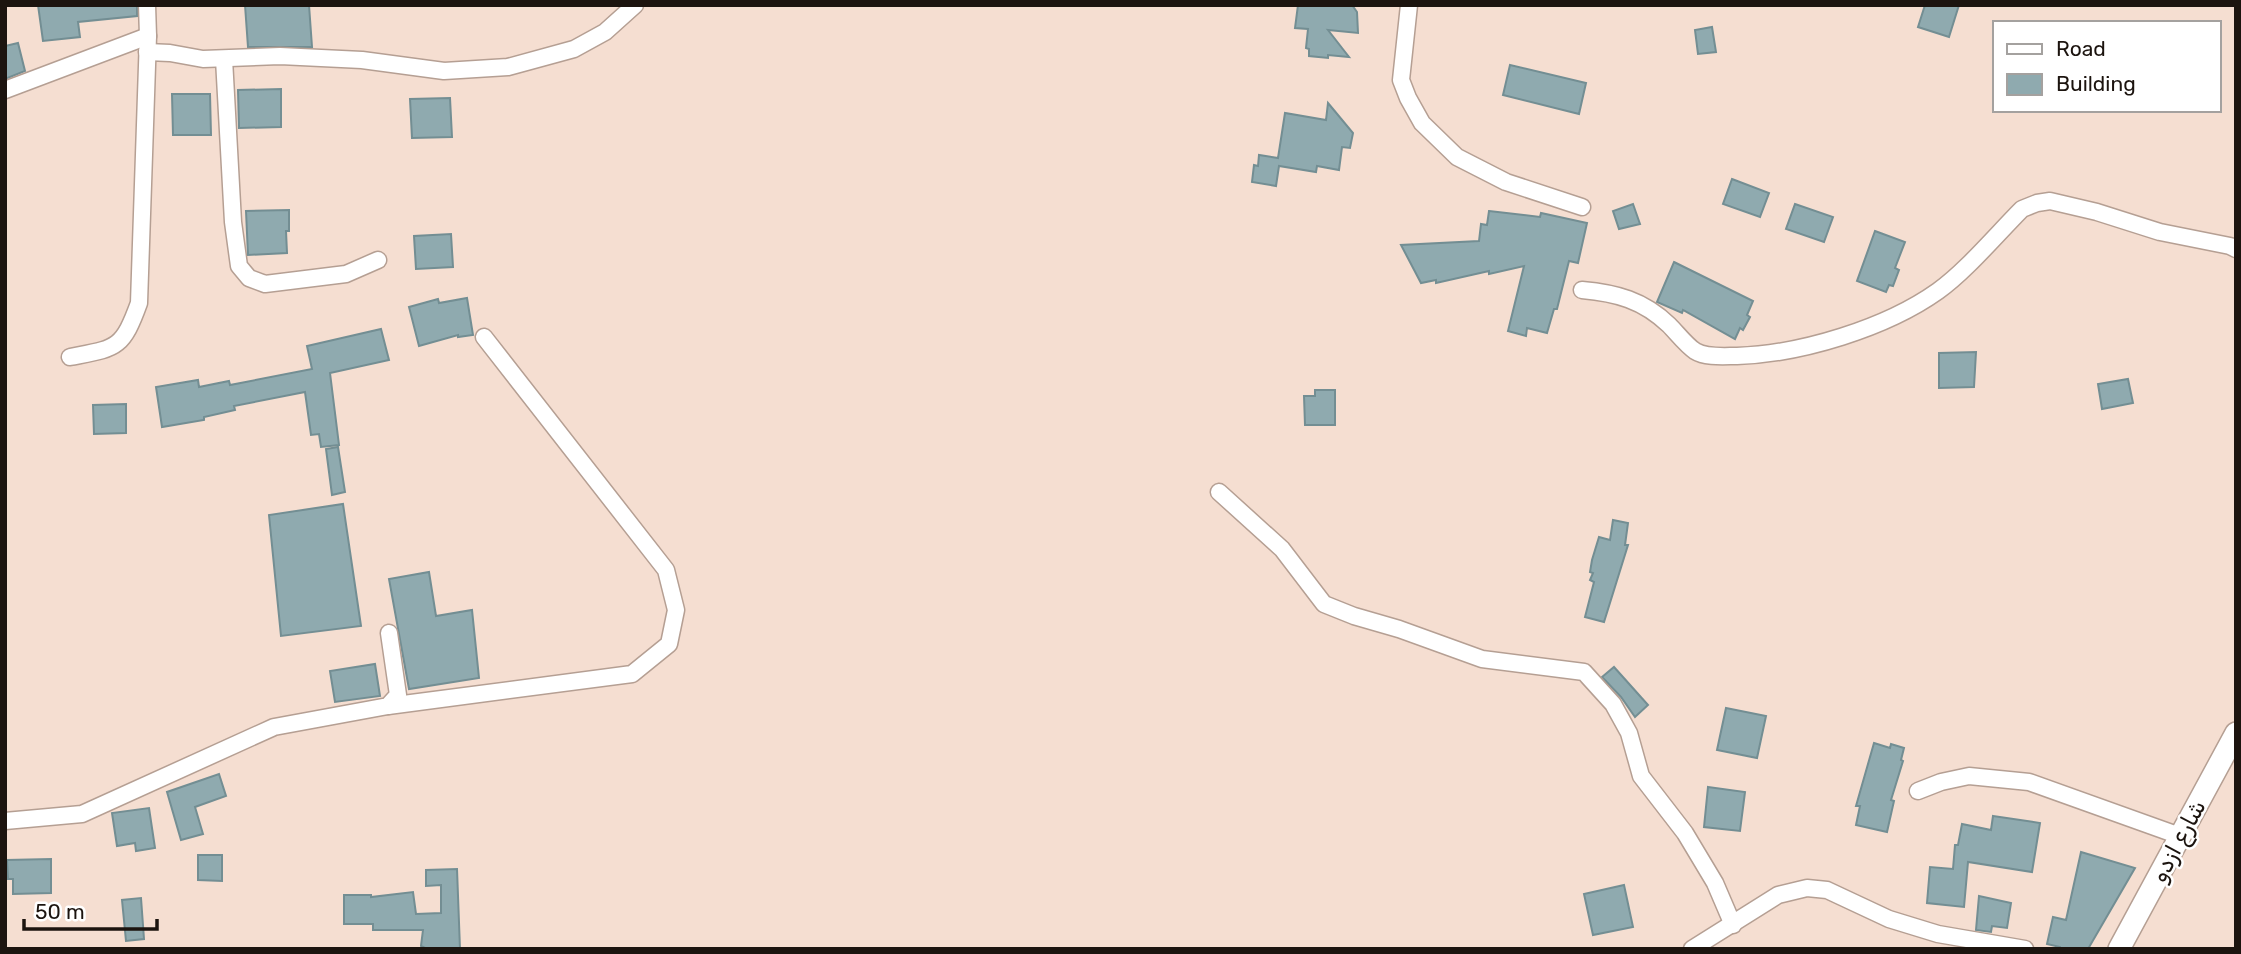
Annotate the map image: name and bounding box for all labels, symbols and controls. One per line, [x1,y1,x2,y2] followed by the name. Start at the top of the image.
[1993,21,2220,112] legend
[2056,36,2106,61] text: Road
[2056,71,2136,96] text: Building
[2145,795,2213,888] street label: شارع ازدو
[24,888,158,932] scale bar
[35,899,85,924] text: 50 m

